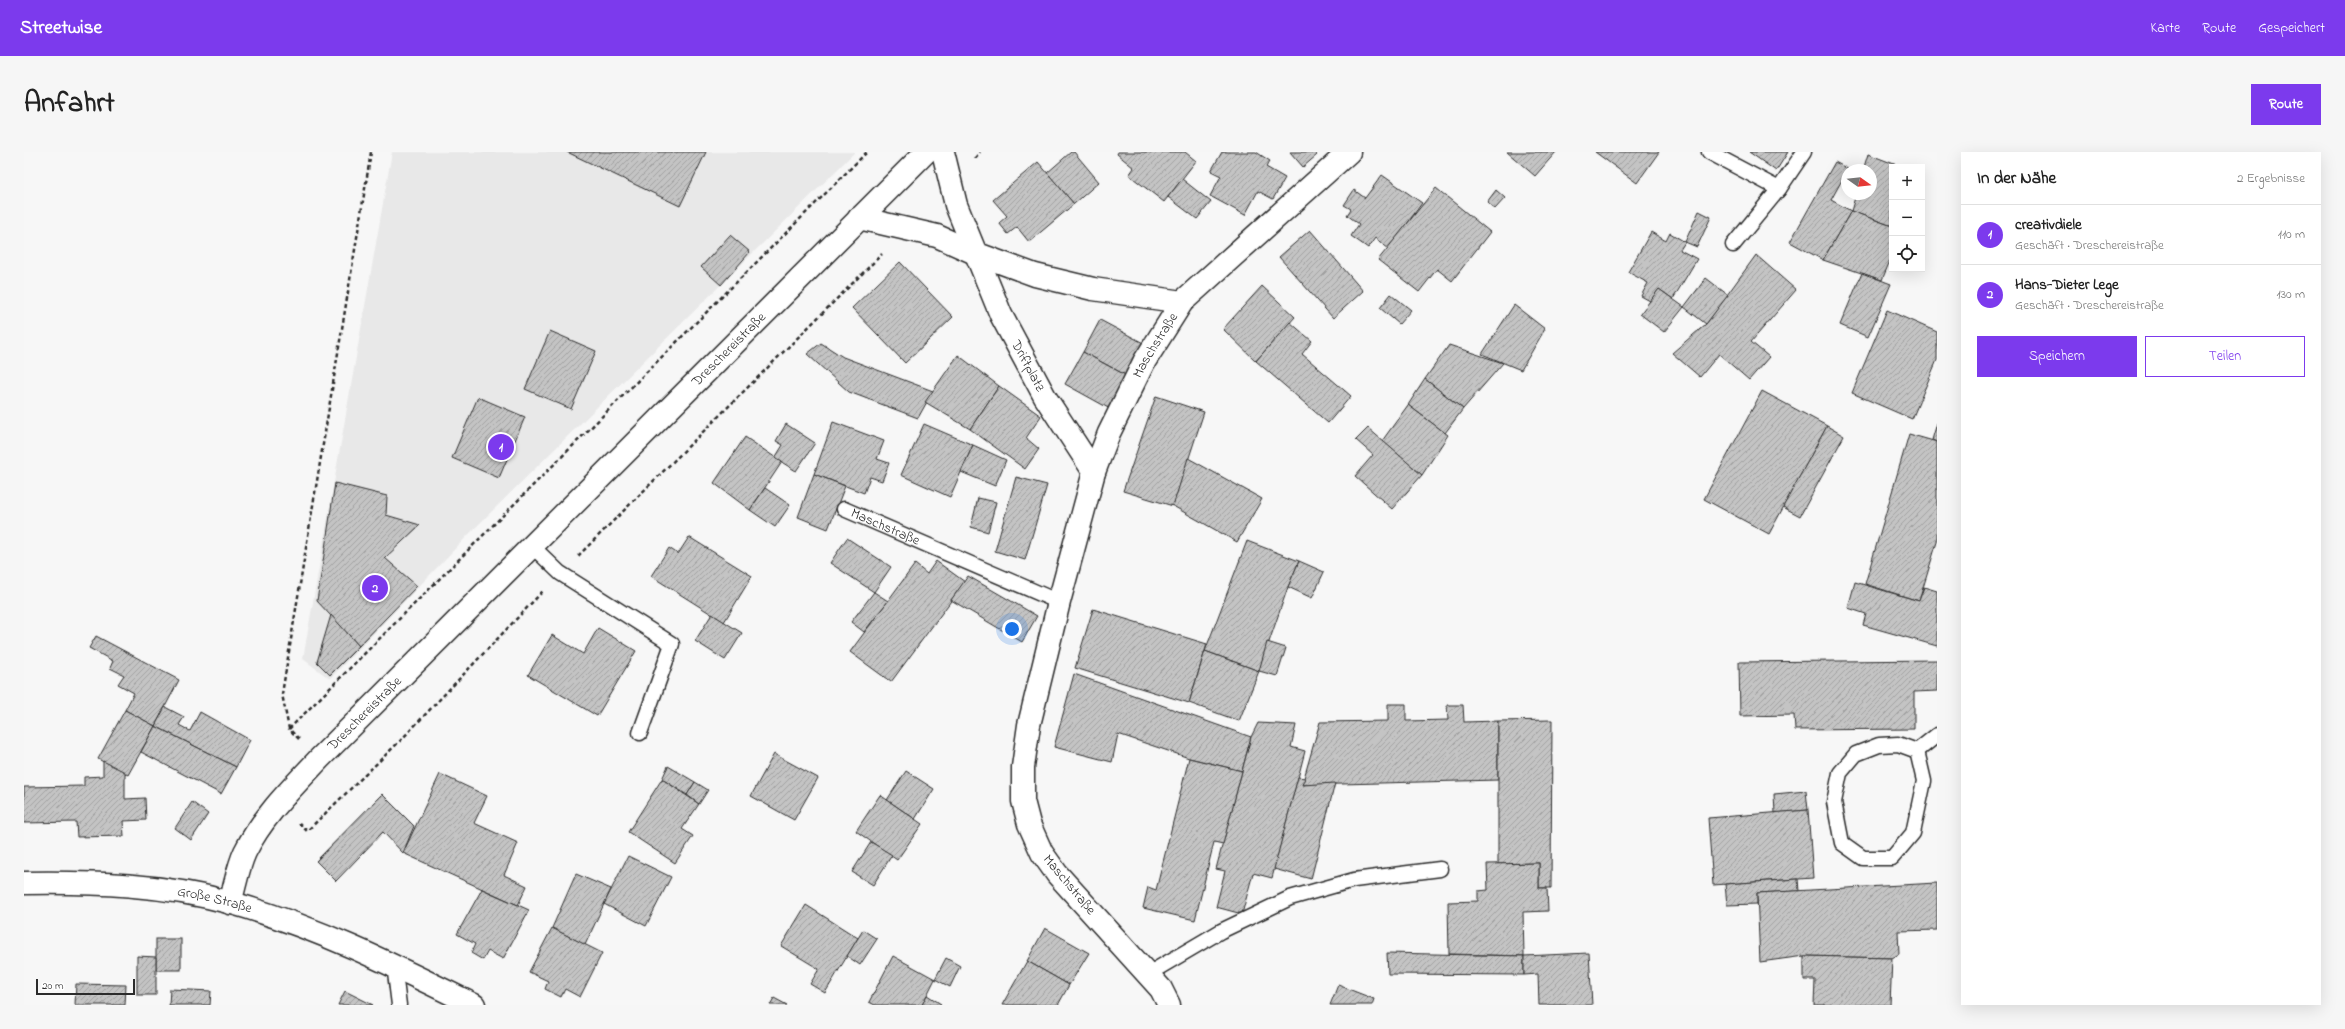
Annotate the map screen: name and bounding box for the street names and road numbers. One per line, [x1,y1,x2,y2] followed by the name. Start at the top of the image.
[686,307,771,392] street label: Dreschereistraße
[1127,308,1184,382] street label: Maschstraße
[1005,335,1051,395] street label: Driftplatz
[847,503,924,551] street label: Maschstraße
[322,671,407,756] street label: Dreschereistraße
[1037,850,1101,920] street label: Maschstraße
[176,881,255,919] street label: Große Straße

